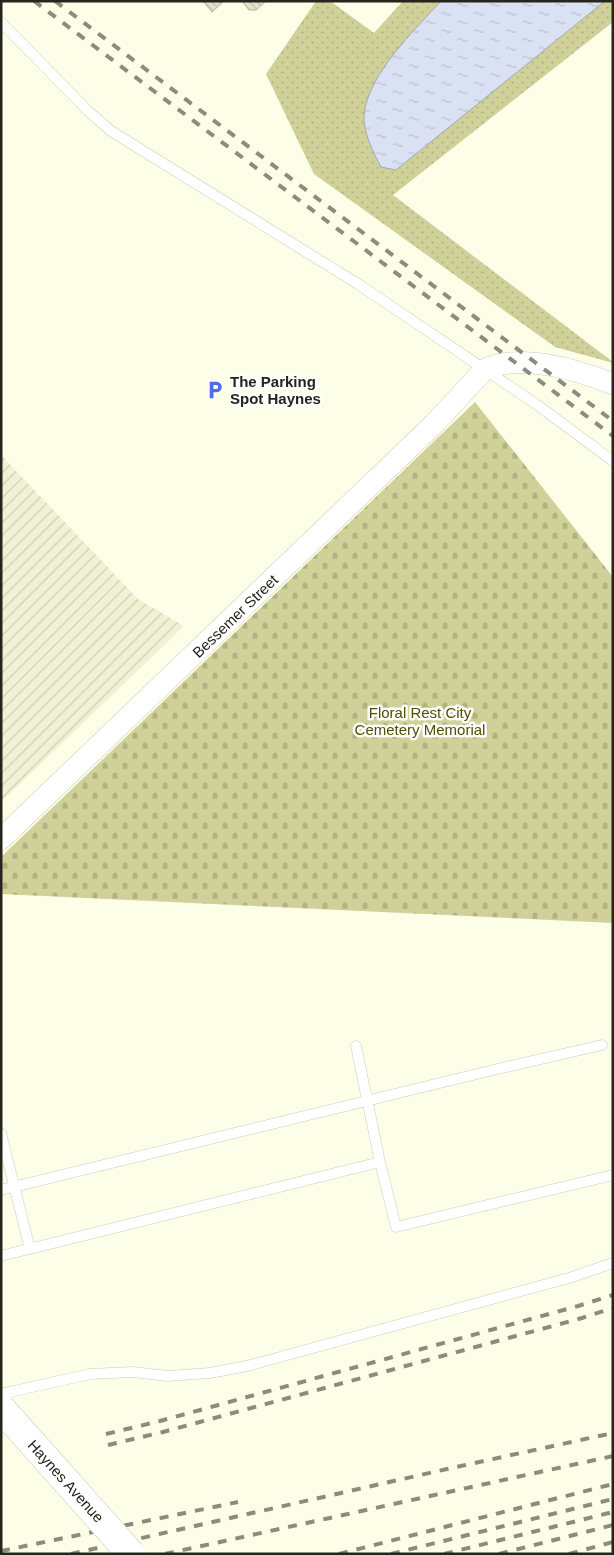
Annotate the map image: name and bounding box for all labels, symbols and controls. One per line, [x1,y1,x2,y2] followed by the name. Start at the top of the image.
[230,373,321,407] place label: The Parking Spot Haynes
[204,379,226,401] parking icon: The Parking Spot Haynes
[189,571,282,661] street label: Bessemer Street
[355,704,485,738] park label: Floral Rest City Cemetery Memorial
[25,1436,107,1526] street label: Haynes Avenue

